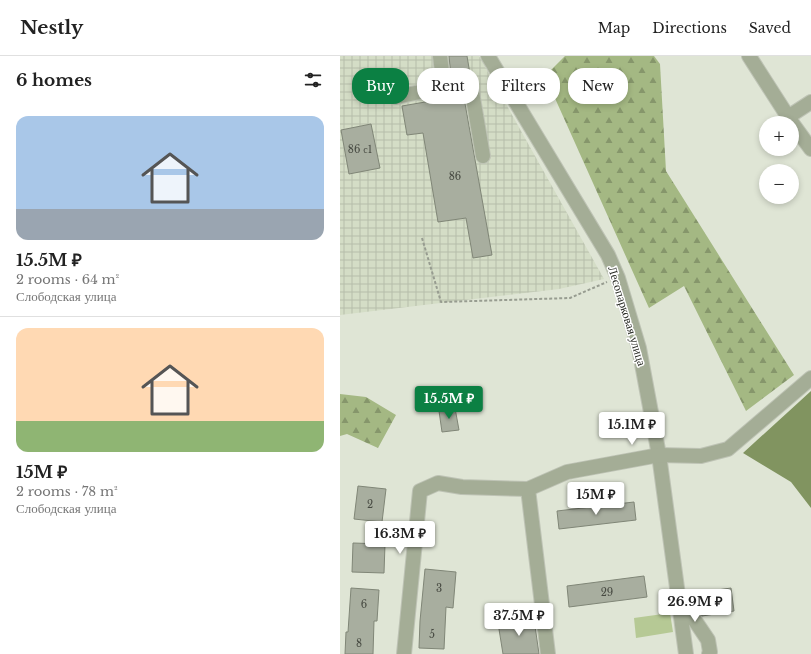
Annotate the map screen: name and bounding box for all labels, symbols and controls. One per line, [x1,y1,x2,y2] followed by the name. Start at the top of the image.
[20,16,83,39] text: Nestly
[598,19,630,37] text: Map
[652,19,727,37] text: Directions
[749,19,791,37] text: Saved
[352,68,409,104] chip: Buy
[417,68,479,104] chip: Rent
[487,68,560,104] chip: Filters
[568,68,628,104] chip: New
[302,69,324,91] icon: filters
[16,70,92,91] text: 6 homes
[759,116,799,204] map controls
[759,116,799,156] button: +
[134,142,206,214] icon: home
[348,143,372,156] house number: 86 с1
[759,164,799,204] button: −
[449,170,461,183] house number: 86
[16,250,82,271] text: 15.5M ₽
[605,264,650,368] street label: Лесопарковая улица
[16,271,119,288] text: 2 rooms · 64 m²
[16,288,116,305] text: Слободская улица
[134,354,206,426] icon: home
[412,386,486,420] pin: 15.5M ₽
[424,390,474,407] text: 15.5M ₽
[595,412,669,446] pin: 15.1M ₽
[608,416,656,433] text: 15.1M ₽
[16,462,67,483] text: 15M ₽
[568,482,624,516] pin: 15M ₽
[16,483,118,500] text: 2 rooms · 78 m²
[576,486,616,503] text: 15M ₽
[367,498,373,511] house number: 2
[16,500,116,517] text: Слободская улица
[363,521,437,555] pin: 16.3M ₽
[374,525,426,542] text: 16.3M ₽
[436,582,442,595] house number: 3
[601,586,613,599] house number: 29
[658,589,732,623] pin: 26.9M ₽
[667,593,723,610] text: 26.9M ₽
[361,598,367,611] house number: 6
[482,603,556,637] pin: 37.5M ₽
[493,607,545,624] text: 37.5M ₽
[429,628,435,641] house number: 5
[356,637,362,650] house number: 8

